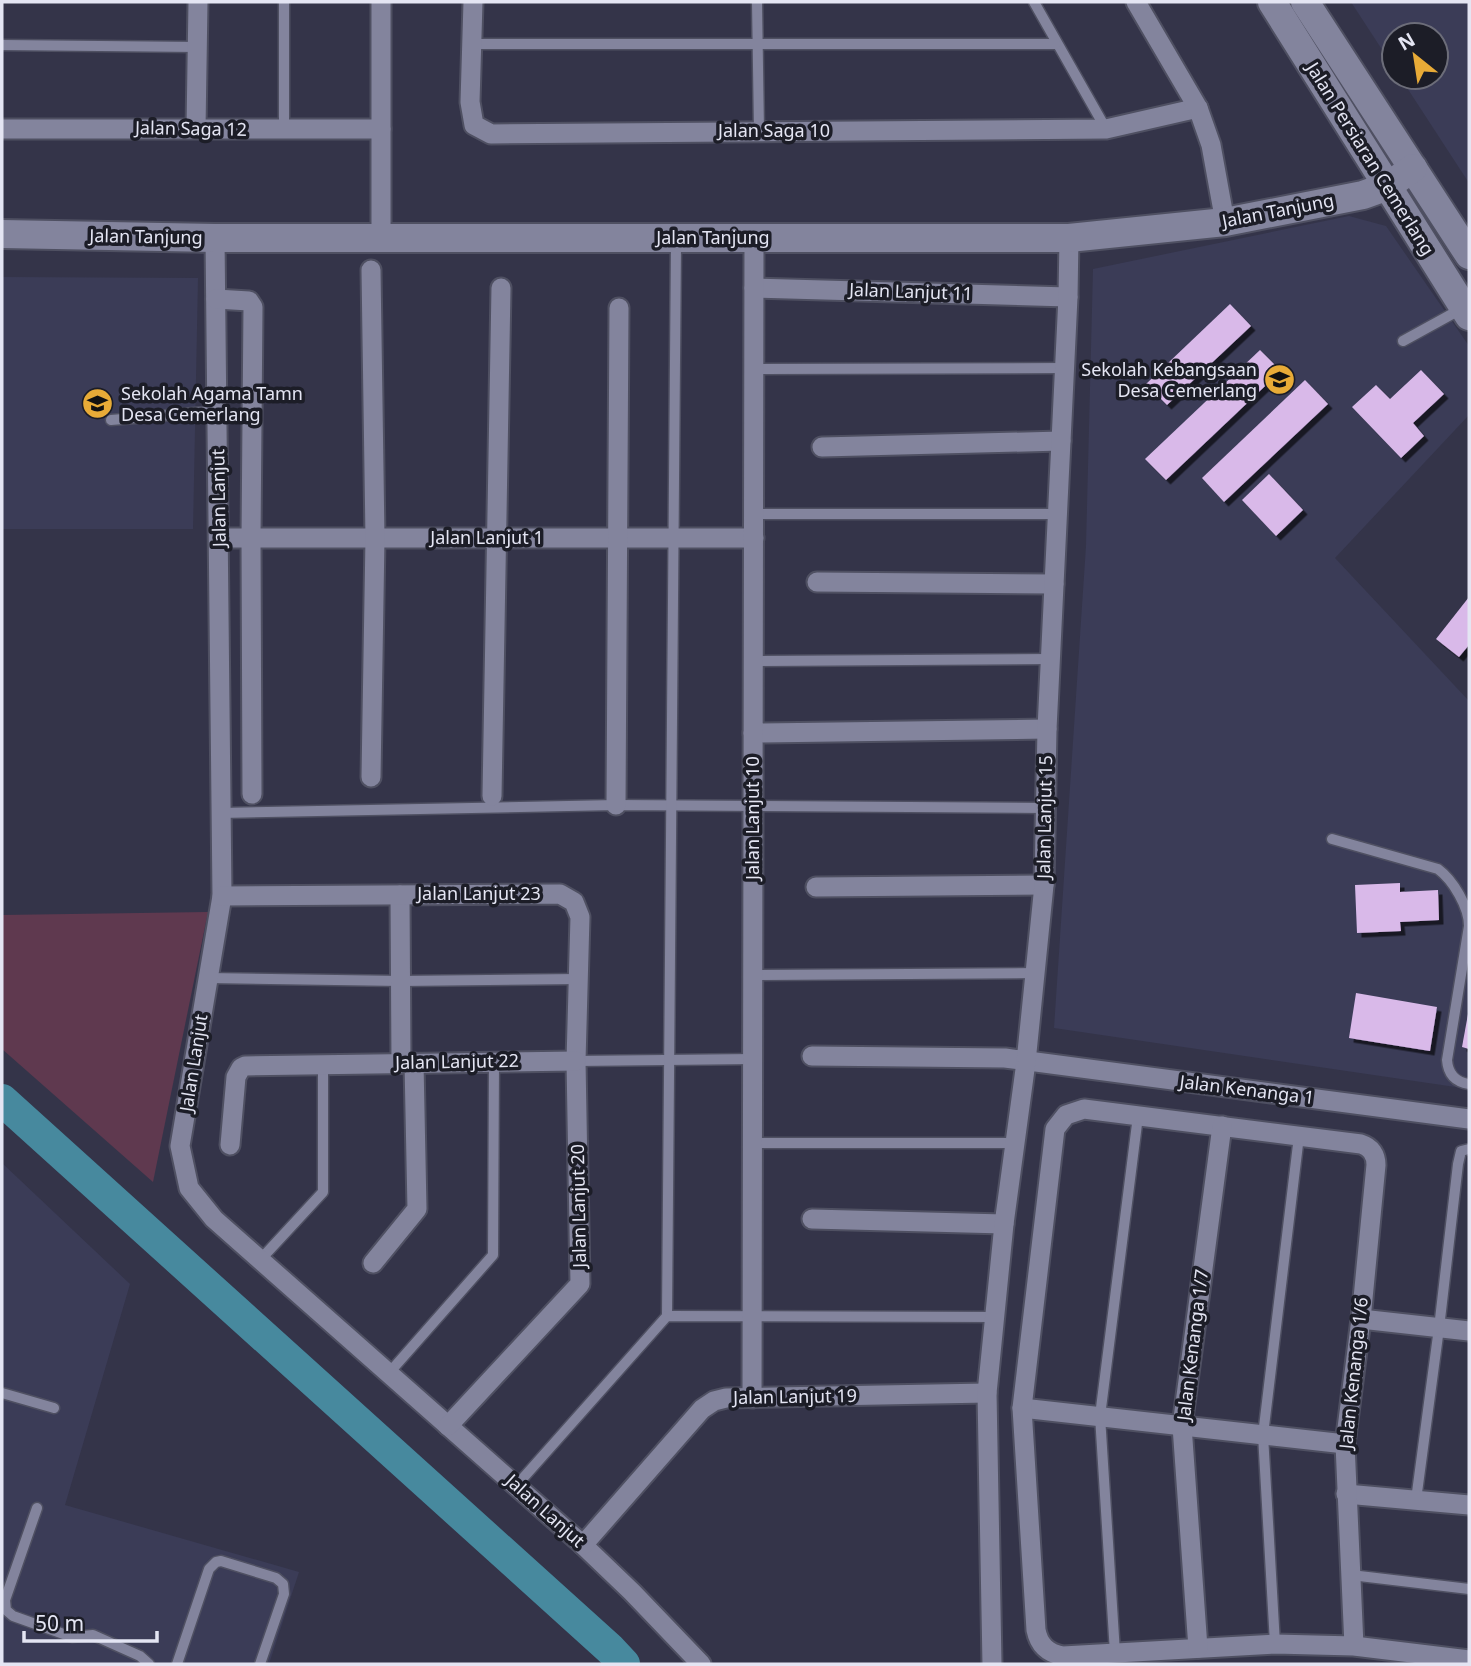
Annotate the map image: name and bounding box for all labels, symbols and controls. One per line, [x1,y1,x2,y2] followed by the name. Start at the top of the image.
[1380,21,1450,91] north arrow
[1393,26,1420,56] text: N
[1300,56,1440,259] street label: Jalan Persiaran Cemerlang
[133,115,247,141] street label: Jalan Saga 12
[716,118,830,142] street label: Jalan Saga 10
[1218,187,1336,233] street label: Jalan Tanjung
[87,223,203,249] street label: Jalan Tanjung
[654,225,770,249] street label: Jalan Tanjung
[847,277,973,305] street label: Jalan Lanjut 11
[1081,357,1257,402] place label: Sekolah Kebangsaan Desa Cemerlang
[1263,363,1297,397] school or university icon: Sekolah Kebangsaan Desa Cemerlang
[121,381,303,426] place label: Sekolah Agama Tamn Desa Cemerlang
[81,387,115,421] school or university icon: Sekolah Agama Tamn Desa Cemerlang
[205,448,231,549] street label: Jalan Lanjut
[428,525,544,549] street label: Jalan Lanjut 1
[1031,755,1057,881] street label: Jalan Lanjut 15
[740,756,764,882] street label: Jalan Lanjut 10
[415,881,541,905] street label: Jalan Lanjut 23
[173,1012,213,1115] street label: Jalan Lanjut
[393,1048,519,1074] street label: Jalan Lanjut 22
[1177,1069,1316,1109] street label: Jalan Kenanga 1
[565,1144,591,1270] street label: Jalan Lanjut 20
[1171,1268,1213,1424] street label: Jalan Kenanga 1/7
[1333,1296,1373,1452] street label: Jalan Kenanga 1/6
[731,1383,857,1409] street label: Jalan Lanjut 19
[500,1467,591,1552] street label: Jalan Lanjut
[24,1600,158,1644] scale bar
[35,1609,84,1637] text: 50 m

